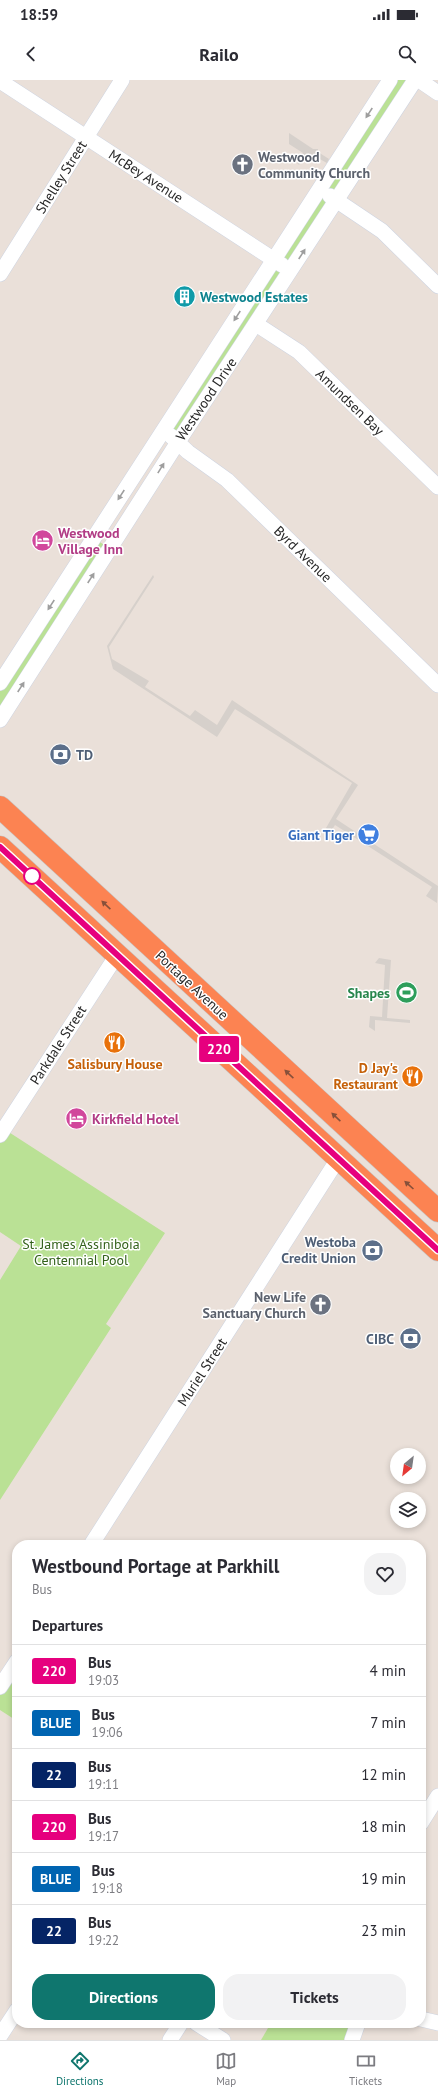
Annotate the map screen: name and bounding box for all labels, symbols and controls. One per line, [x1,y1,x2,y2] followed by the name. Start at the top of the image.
[20,5,58,24] text: 18:59
[20,43,42,65] icon: back
[199,43,239,66] text: Railo
[396,43,418,65] icon: search
[365,108,373,118] one-way arrow
[31,137,91,217] street label: Shelley Street
[105,145,187,207] street label: McBey Avenue
[258,148,370,182] place label: Westwood Community Church
[229,152,255,178] church icon: Westwood Community Church
[298,249,306,260] one-way arrow
[172,284,198,310] building icon: Westwood Estates
[200,288,308,306] place label: Westwood Estates
[233,311,241,321] one-way arrow
[172,354,240,444] street label: Westwood Drive
[312,365,388,439] street label: Amundsen Bay
[157,463,165,473] one-way arrow
[117,489,124,501] one-way arrow
[270,522,336,586] street label: Byrd Avenue
[57,524,123,558] place label: Westwood Village Inn
[30,528,56,554] hotel icon: Westwood Village Inn
[88,572,95,584] one-way arrow
[47,599,54,611] one-way arrow
[17,682,25,692] one-way arrow
[47,742,73,768] bank icon: TD
[76,746,93,764] place label: TD
[356,822,382,848] supermarket icon: Giant Tiger
[288,826,354,844] place label: Giant Tiger
[23,867,41,885] unlabelled marker
[101,900,111,910] one-way arrow
[152,947,232,1023] street label: Portage Avenue
[393,980,419,1006] sports icon: Shapes
[347,984,390,1002] place label: Shapes
[26,1002,90,1088] street label: Parkdale Street
[102,1029,128,1055] restaurant icon: Salisbury House
[196,1036,242,1062] line badge: 220
[207,1040,231,1058] text: 220
[67,1055,163,1073] place label: Salisbury House
[333,1059,398,1093] place label: D Jay's Restaurant
[400,1063,426,1089] restaurant icon: D Jay's Restaurant
[284,1069,294,1079] one-way arrow
[64,1106,90,1132] hotel icon: Kirkfield Hotel
[92,1110,180,1128] place label: Kirkfield Hotel
[331,1113,341,1122] one-way arrow
[404,1180,415,1189] one-way arrow
[281,1233,356,1267] place label: Westoba Credit Union
[22,1235,140,1269] park label: St. James Assiniboia Centennial Pool
[359,1237,385,1263] bank icon: Westoba Credit Union
[203,1288,306,1322] place label: New Life Sanctuary Church
[308,1292,334,1318] church icon: New Life Sanctuary Church
[397,1326,423,1352] bank icon: CIBC
[366,1330,394,1348] place label: CIBC
[173,1334,231,1410] street label: Muriel Street
[390,1448,426,1484] north arrow
[390,1448,426,1528] map controls
[390,1492,426,1528] button: layers
[364,1553,406,1595] button: heart
[32,1554,279,1578] text: Westbound Portage at Parkhill
[32,1581,52,1598] text: Bus
[32,1616,103,1635] text: Departures
[88,1653,111,1672] text: Bus
[369,1661,406,1680] text: 4 min
[42,1662,66,1680] text: 220
[88,1672,119,1689] text: 19:03
[92,1705,115,1724] text: Bus
[370,1713,406,1732] text: 7 min
[40,1714,72,1732] text: BLUE
[92,1724,123,1741] text: 19:06
[88,1757,111,1776] text: Bus
[361,1765,406,1784] text: 12 min
[46,1766,62,1784] text: 22
[88,1776,119,1793] text: 19:11
[88,1809,111,1828] text: Bus
[361,1817,406,1836] text: 18 min
[42,1818,66,1836] text: 220
[88,1828,119,1845] text: 19:17
[92,1861,115,1880] text: Bus
[361,1869,406,1888] text: 19 min
[40,1870,72,1888] text: BLUE
[92,1880,123,1897] text: 19:18
[88,1913,111,1932] text: Bus
[361,1921,406,1940] text: 23 min
[46,1922,62,1940] text: 22
[88,1932,119,1949] text: 19:22
[32,1974,215,2020] button: Directions
[223,1974,406,2020] button: Tickets
[56,2050,103,2088] tab: Directions
[215,2050,237,2088] tab: Map
[349,2050,382,2088] tab: Tickets

